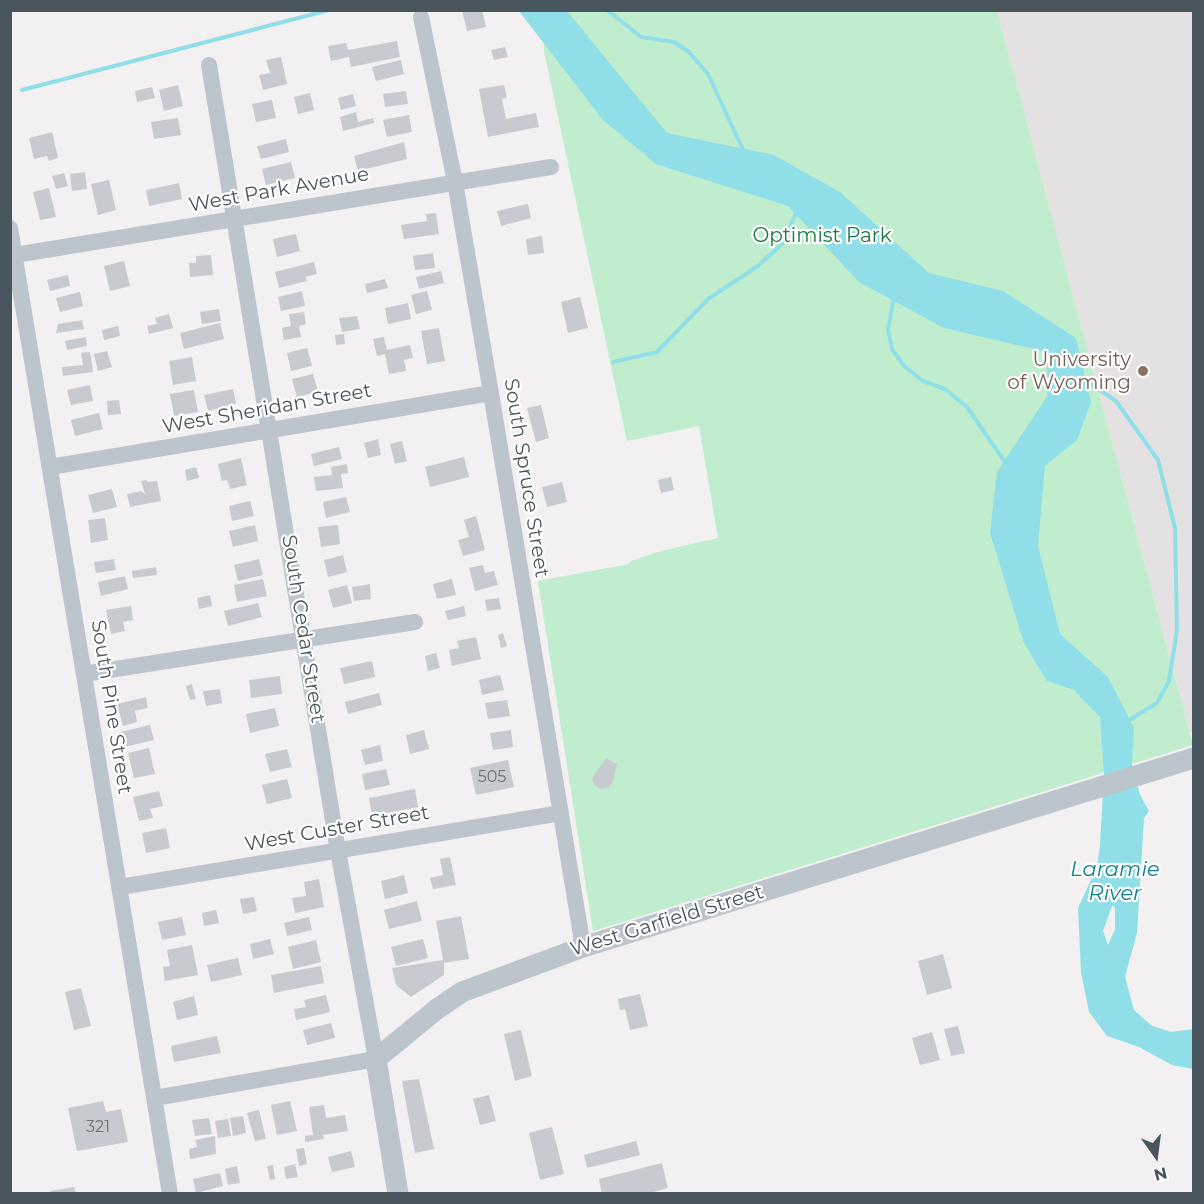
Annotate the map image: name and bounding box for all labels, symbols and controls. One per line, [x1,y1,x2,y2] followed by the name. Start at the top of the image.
[187,162,371,218] street label: West Park Avenue
[752,224,892,248] park label: Optimist Park
[1007,348,1131,395] place label: University of Wyoming
[1136,364,1150,378] marker: University of Wyoming
[498,377,554,579] street label: South Spruce Street
[161,379,373,439] street label: West Sheridan Street
[276,533,330,725] street label: South Cedar Street
[85,618,137,796] street label: South Pine Street
[478,767,506,787] house number: 505
[243,801,431,857] street label: West Custer Street
[1070,857,1160,907] water label: Laramie River
[567,880,767,962] street label: West Garfield Street
[86,1117,110,1137] house number: 321
[1126,1126,1186,1186] north arrow
[1152,1163,1169,1185] text: N

